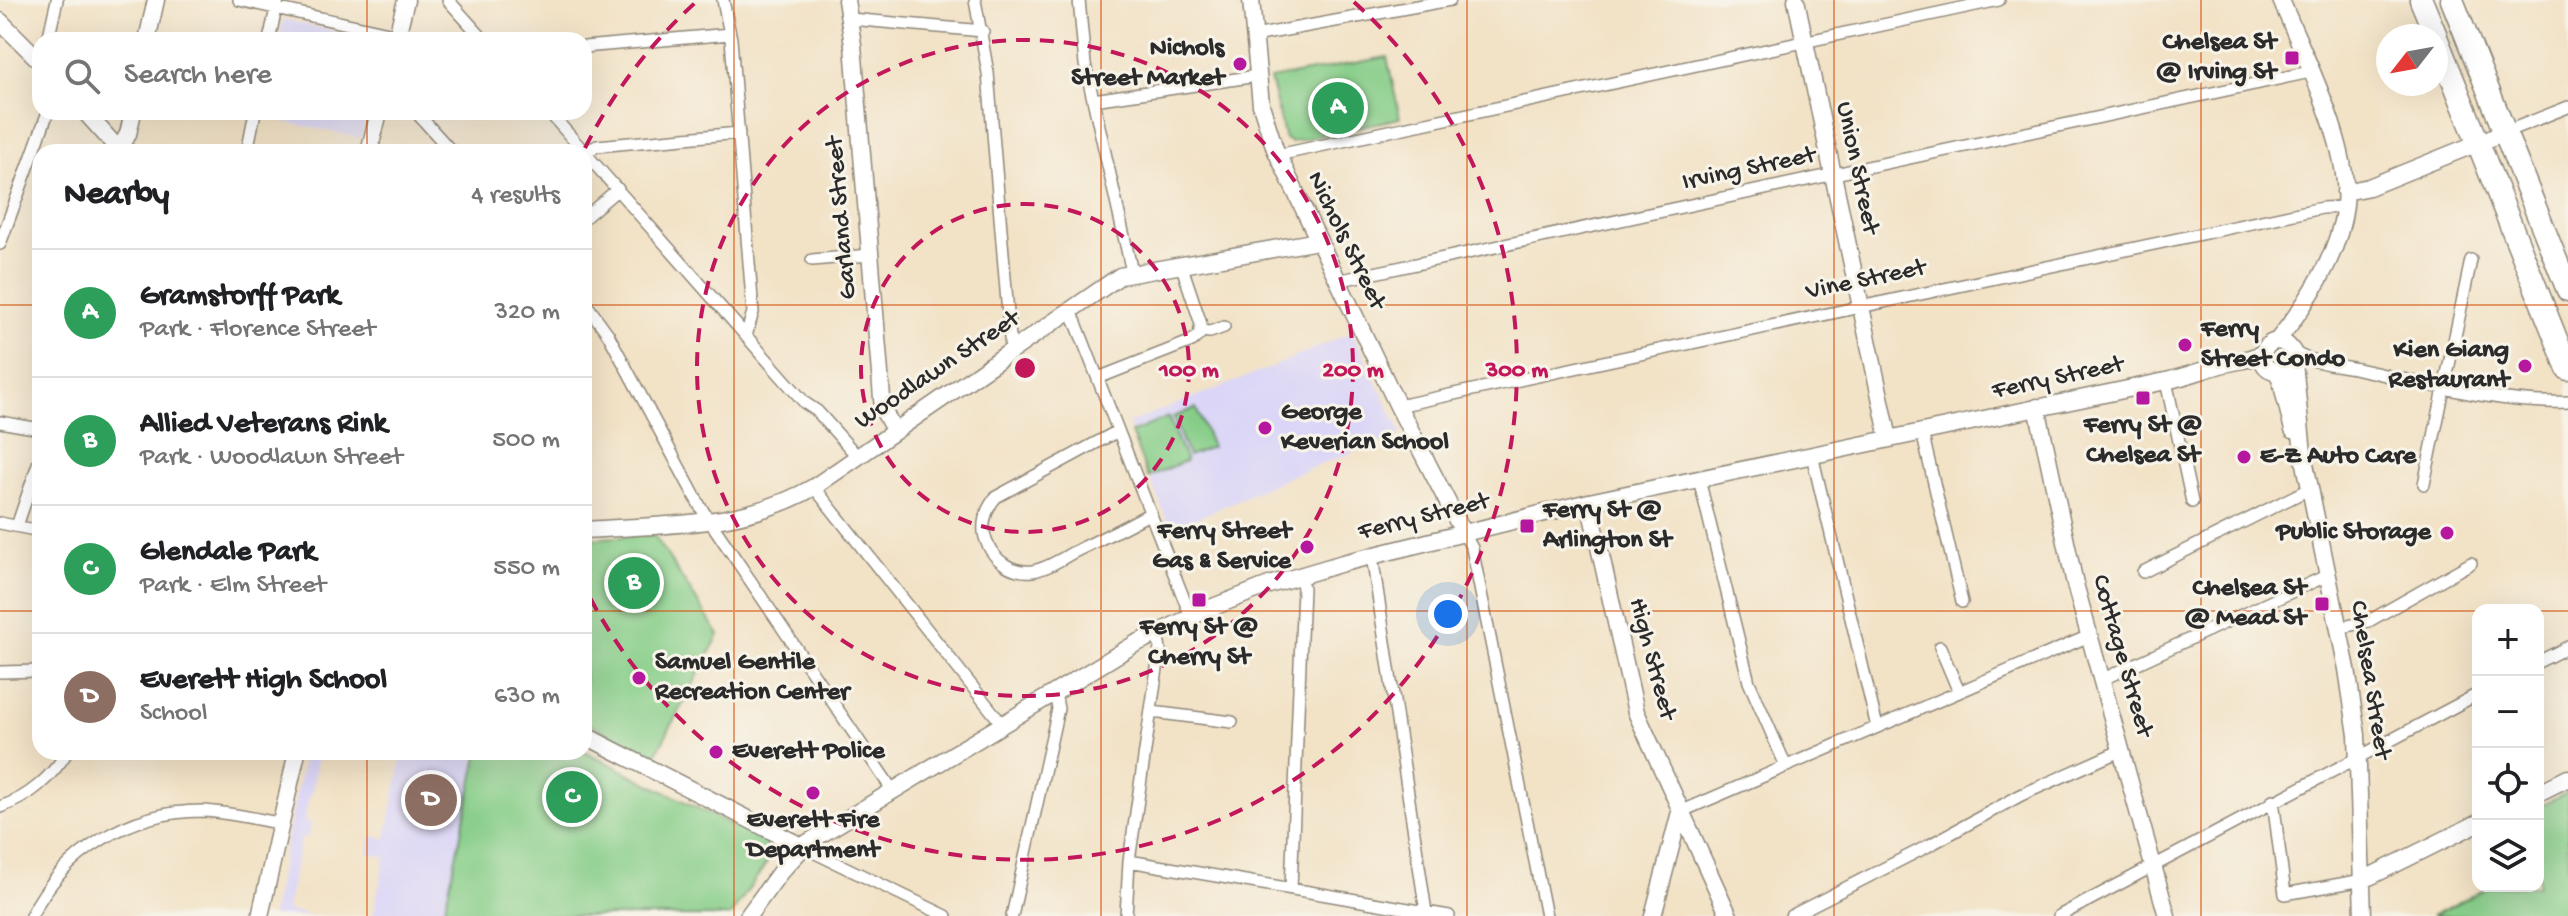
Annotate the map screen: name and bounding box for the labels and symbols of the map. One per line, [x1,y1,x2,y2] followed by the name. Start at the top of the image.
[2376,24,2448,96] north arrow
[2156,28,2278,89] place label: Chelsea St @ Irving St
[1071,34,1226,95] place label: Nichols Street Market
[2283,49,2301,67] marker: Chelsea St @ Irving St
[1231,55,1249,73] marker: Nichols Street Market
[1312,78,1364,138] pin: A
[1827,99,1886,239] street label: Union Street
[820,133,866,301] street label: Garland Street
[1680,140,1821,199] street label: Irving Street
[1298,167,1393,317] street label: Nichols Street
[1802,253,1931,309] street label: Vine Street
[850,303,1028,438] street label: Woodlawn Street
[2200,315,2346,376] place label: Ferry Street Condo
[2176,336,2194,354] marker: Ferry Street Condo
[2388,336,2511,397] place label: Kien Giang Restaurant
[1989,349,2129,408] street label: Ferry Street
[1011,354,1039,382] centre of rings
[1158,357,1219,386] text: 100 m
[1322,357,1384,386] text: 200 m
[1485,357,1548,386] text: 300 m
[2516,357,2534,375] marker: Kien Giang Restaurant
[2134,389,2152,407] marker: Ferry St @ Chelsea St
[1280,398,1449,459] place label: George Keverian School
[2083,411,2202,472] place label: Ferry St @ Chelsea St
[1256,419,1274,437] marker: George Keverian School
[2260,442,2418,473] place label: E-Z Auto Care
[2235,448,2253,466] marker: E-Z Auto Care
[1355,486,1495,549] street label: Ferry Street
[1542,496,1674,557] place label: Ferry St @ Arlington St
[1152,517,1293,578] place label: Ferry Street Gas & Service
[1518,517,1536,535] marker: Ferry St @ Arlington St
[2274,518,2433,549] place label: Public Storage
[2438,524,2456,542] marker: Public Storage
[1298,538,1316,556] marker: Ferry Street Gas & Service
[608,553,660,613] pin: B
[2083,571,2160,743] street label: Cottage Street
[2184,574,2308,635] place label: Chelsea St @ Mead St
[1190,591,1208,609] marker: Ferry St @ Cherry St
[1428,594,1468,634] your location
[1620,595,1683,726] street label: High Street
[2313,595,2331,613] marker: Chelsea St @ Mead St
[2341,598,2397,764] street label: Chelsea Street
[1139,613,1258,674] place label: Ferry St @ Cherry St
[654,648,852,709] place label: Samuel Gentile Recreation Center
[630,669,648,687] marker: Samuel Gentile Recreation Center
[732,737,886,768] place label: Everett Police
[707,743,725,761] marker: Everett Police
[546,767,598,827] pin: C
[405,770,457,830] pin: D
[804,784,822,802] marker: Everett Fire Department
[745,806,882,867] place label: Everett Fire Department

